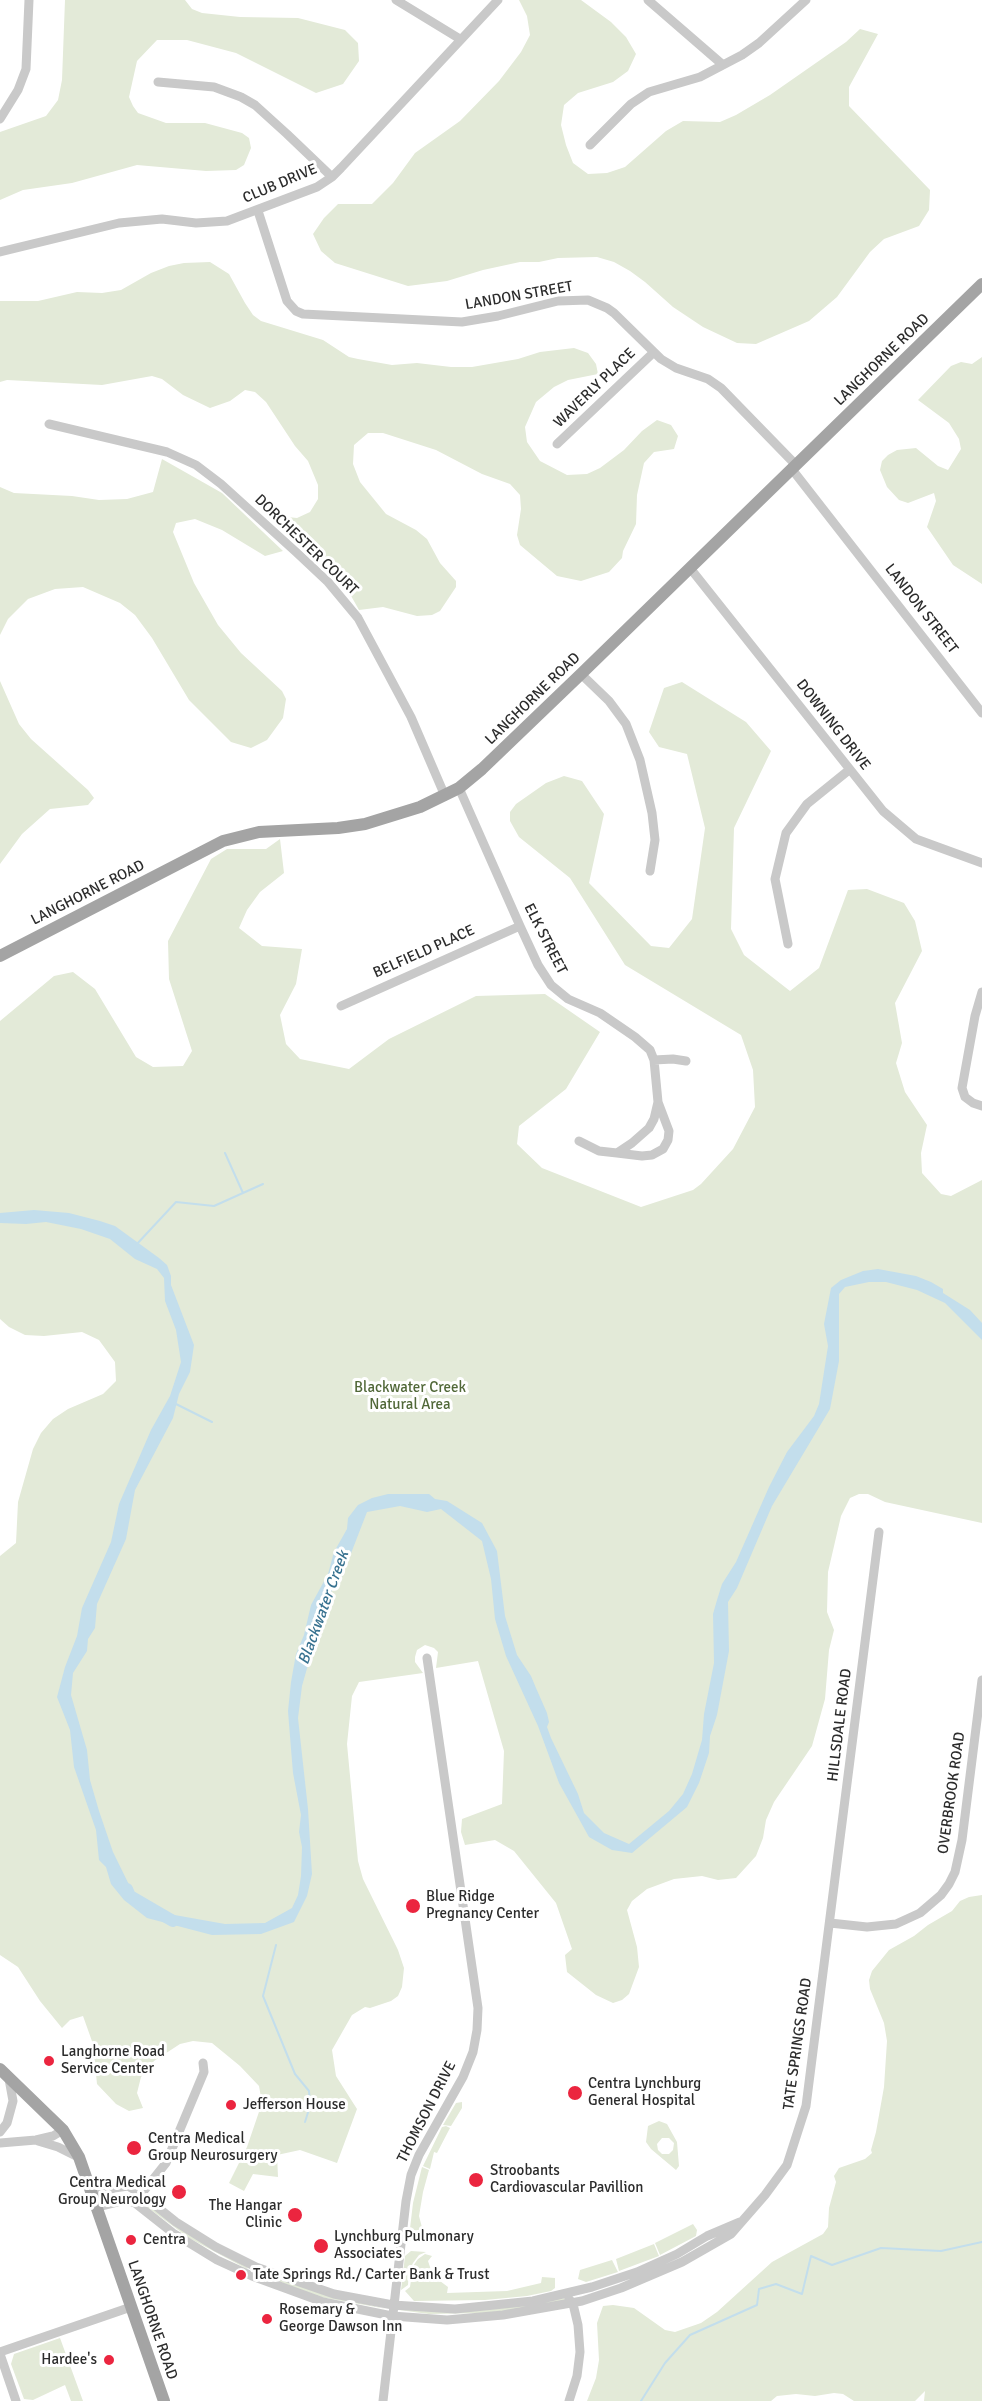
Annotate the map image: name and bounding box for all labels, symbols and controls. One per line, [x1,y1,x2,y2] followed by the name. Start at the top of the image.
[240,160,320,208] street label: CLUB DRIVE
[464,278,574,314] street label: LANDON STREET
[831,310,933,410] street label: LANGHORNE ROAD
[550,344,640,432] street label: WAVERLY PLACE
[250,491,362,599] street label: DORCHESTER COURT
[880,561,962,657] street label: LANDON STREET
[482,649,584,749] street label: LANGHORNE ROAD
[792,676,874,774] street label: DOWNING DRIVE
[28,857,148,929] street label: LANGHORNE ROAD
[519,901,571,977] street label: ELK STREET
[370,922,478,982] street label: BELFIELD PLACE
[354,1379,466,1414] park label: Blackwater Creek Natural Area
[295,1549,353,1667] water label: Blackwater Creek
[824,1667,856,1783] street label: HILLSDALE ROAD
[935,1731,969,1855] street label: OVERBROOK ROAD
[426,1888,539,1923] place label: Blue Ridge Pregnancy Center
[404,1897,422,1915] marker: Blue Ridge Pregnancy Center
[780,1977,816,2111] street label: TATE SPRINGS ROAD
[61,2043,165,2078] place label: Langhorne Road Service Center
[42,2054,56,2068] marker: Langhorne Road Service Center
[394,2058,460,2166] street label: THOMSON DRIVE
[588,2075,701,2110] place label: Centra Lynchburg General Hospital
[566,2084,584,2102] marker: Centra Lynchburg General Hospital
[243,2096,346,2114] place label: Jefferson House
[224,2098,238,2112] marker: Jefferson House
[148,2130,278,2165] place label: Centra Medical Group Neurosurgery
[125,2139,143,2157] marker: Centra Medical Group Neurosurgery
[490,2162,644,2197] place label: Stroobants Cardiovascular Pavillion
[467,2171,485,2189] marker: Stroobants Cardiovascular Pavillion
[58,2174,166,2209] place label: Centra Medical Group Neurology
[170,2183,188,2201] marker: Centra Medical Group Neurology
[209,2197,282,2232] place label: The Hangar Clinic
[286,2206,304,2224] marker: The Hangar Clinic
[334,2228,474,2263] place label: Lynchburg Pulmonary Associates
[143,2231,186,2249] place label: Centra
[124,2233,138,2247] marker: Centra
[312,2237,330,2255] marker: Lynchburg Pulmonary Associates
[123,2258,181,2382] street label: LANGHORNE ROAD
[253,2266,489,2284] place label: Tate Springs Rd./ Carter Bank & Trust
[234,2268,248,2282] marker: Tate Springs Rd./ Carter Bank & Trust
[279,2301,403,2336] place label: Rosemary & George Dawson Inn
[260,2312,274,2326] marker: Rosemary & George Dawson Inn
[41,2351,97,2369] place label: Hardee's
[102,2353,116,2367] marker: Hardee's

